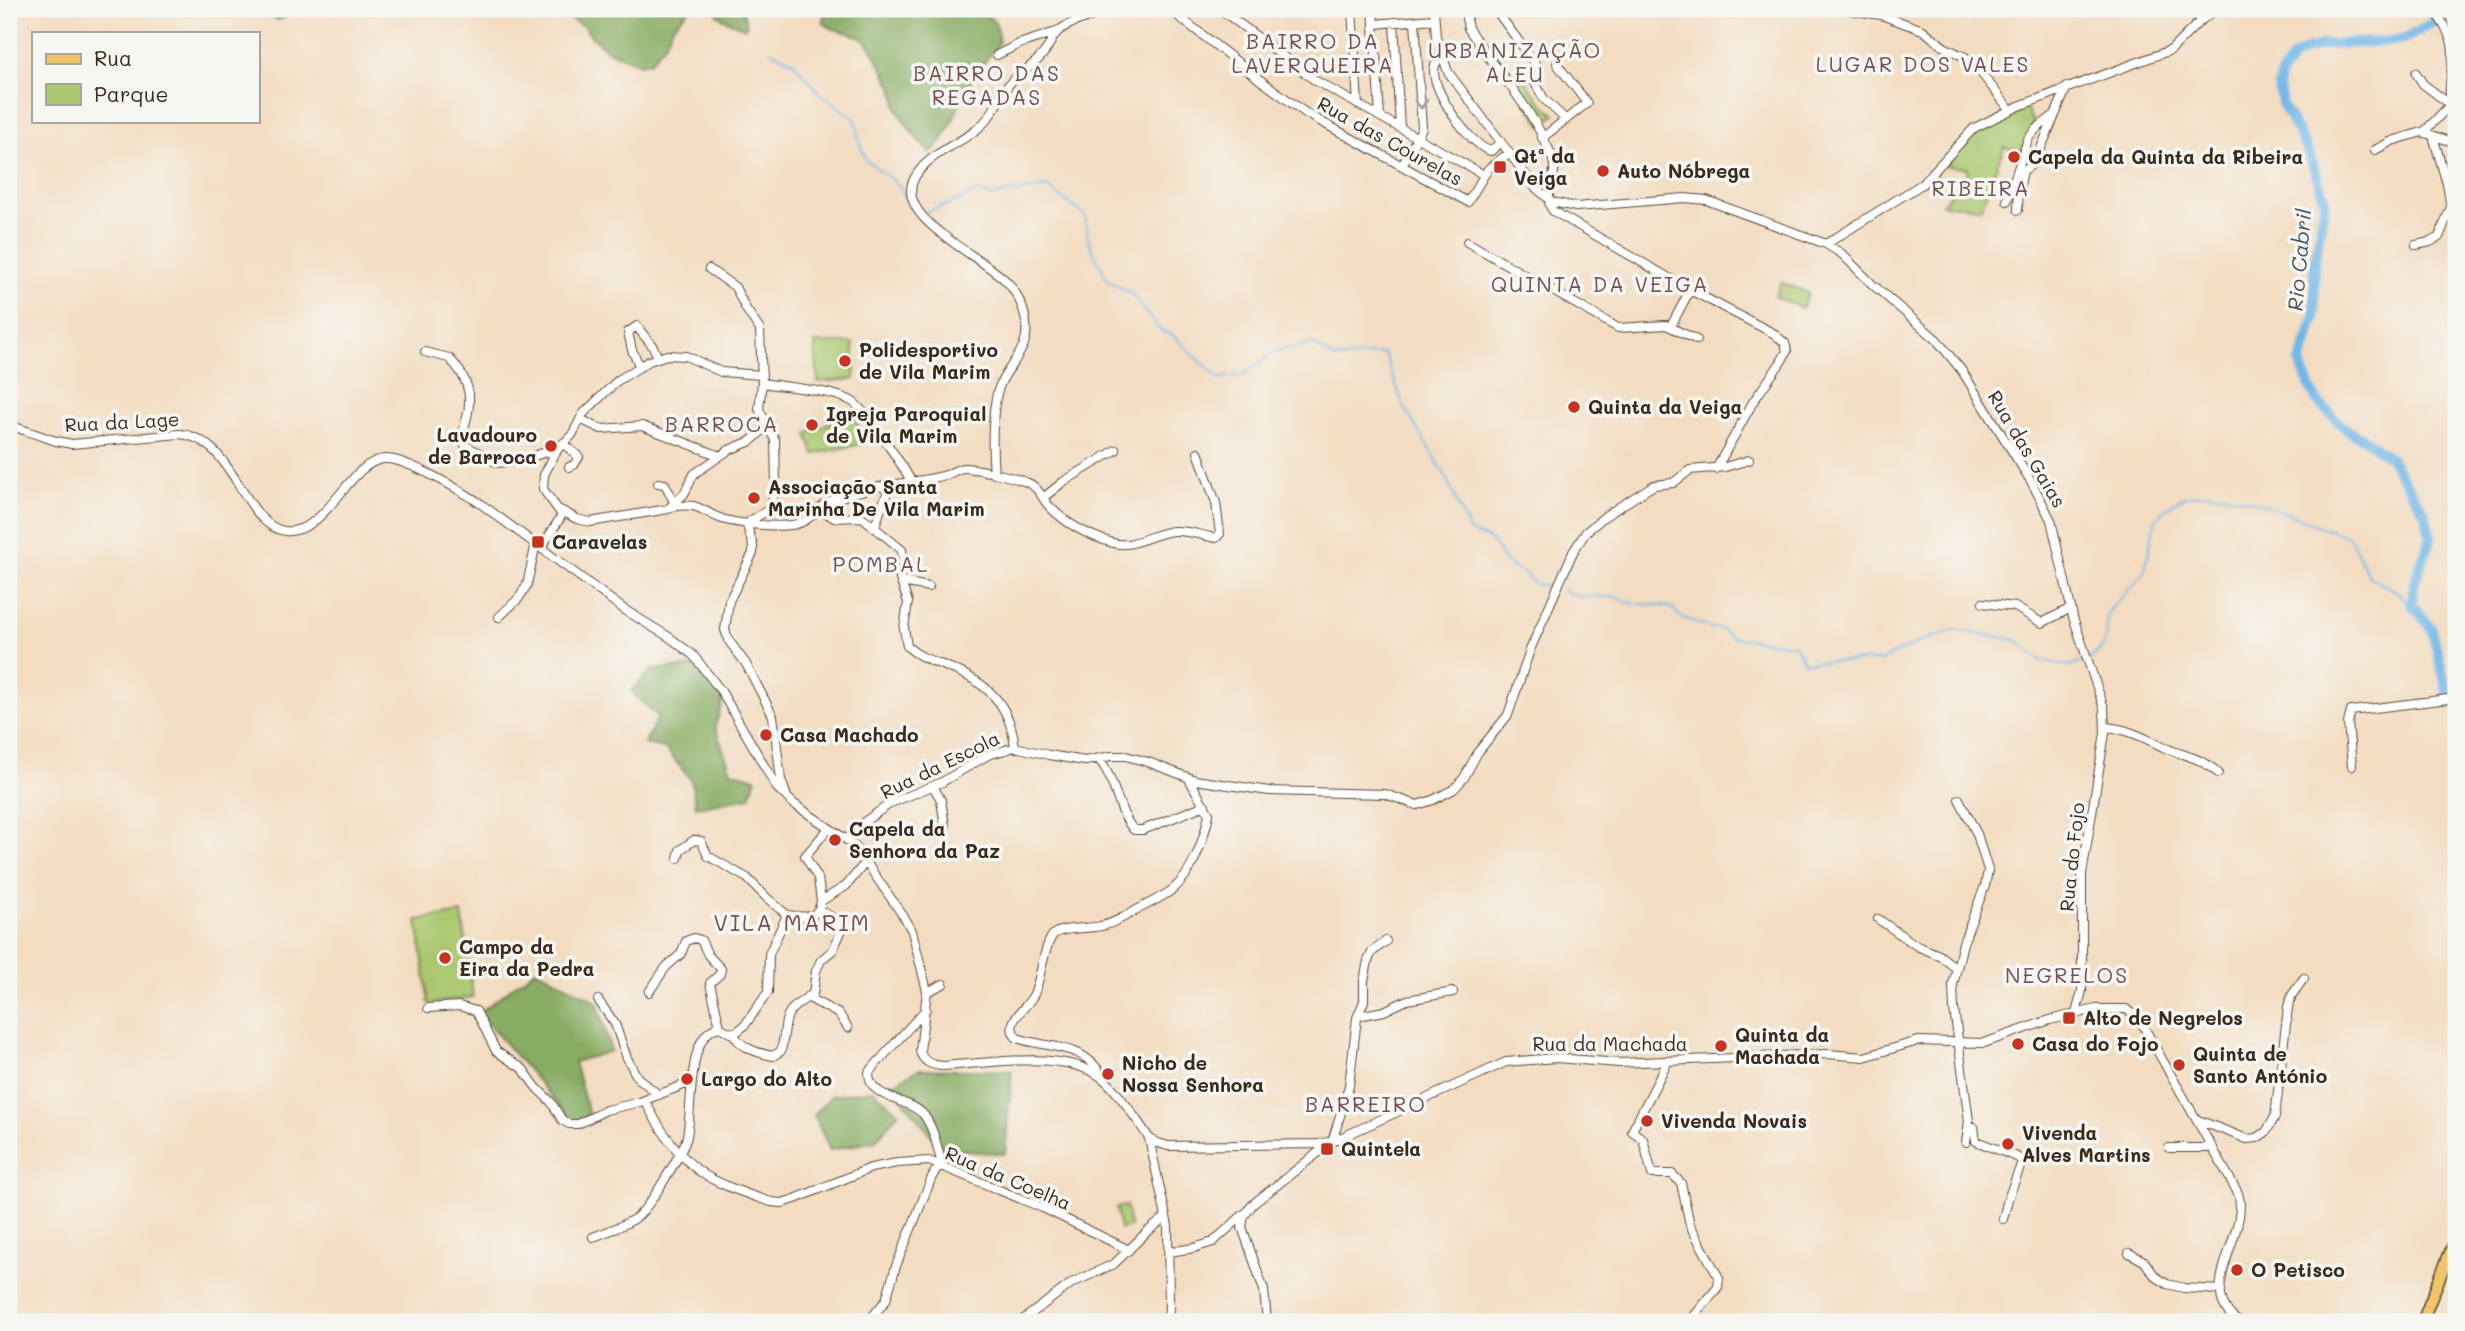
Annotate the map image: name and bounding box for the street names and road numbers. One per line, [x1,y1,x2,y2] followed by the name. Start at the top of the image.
[1313,90,1467,191] street label: Rua das Courelas
[1983,386,2072,512] street label: Rua das Gaias
[64,406,180,437] street label: Rua da Lage
[876,725,1004,804] street label: Rua da Escola
[2053,801,2090,913] street label: Rua do Fojo
[1532,1031,1688,1056] street label: Rua da Machada
[941,1140,1075,1215] street label: Rua da Coelha

